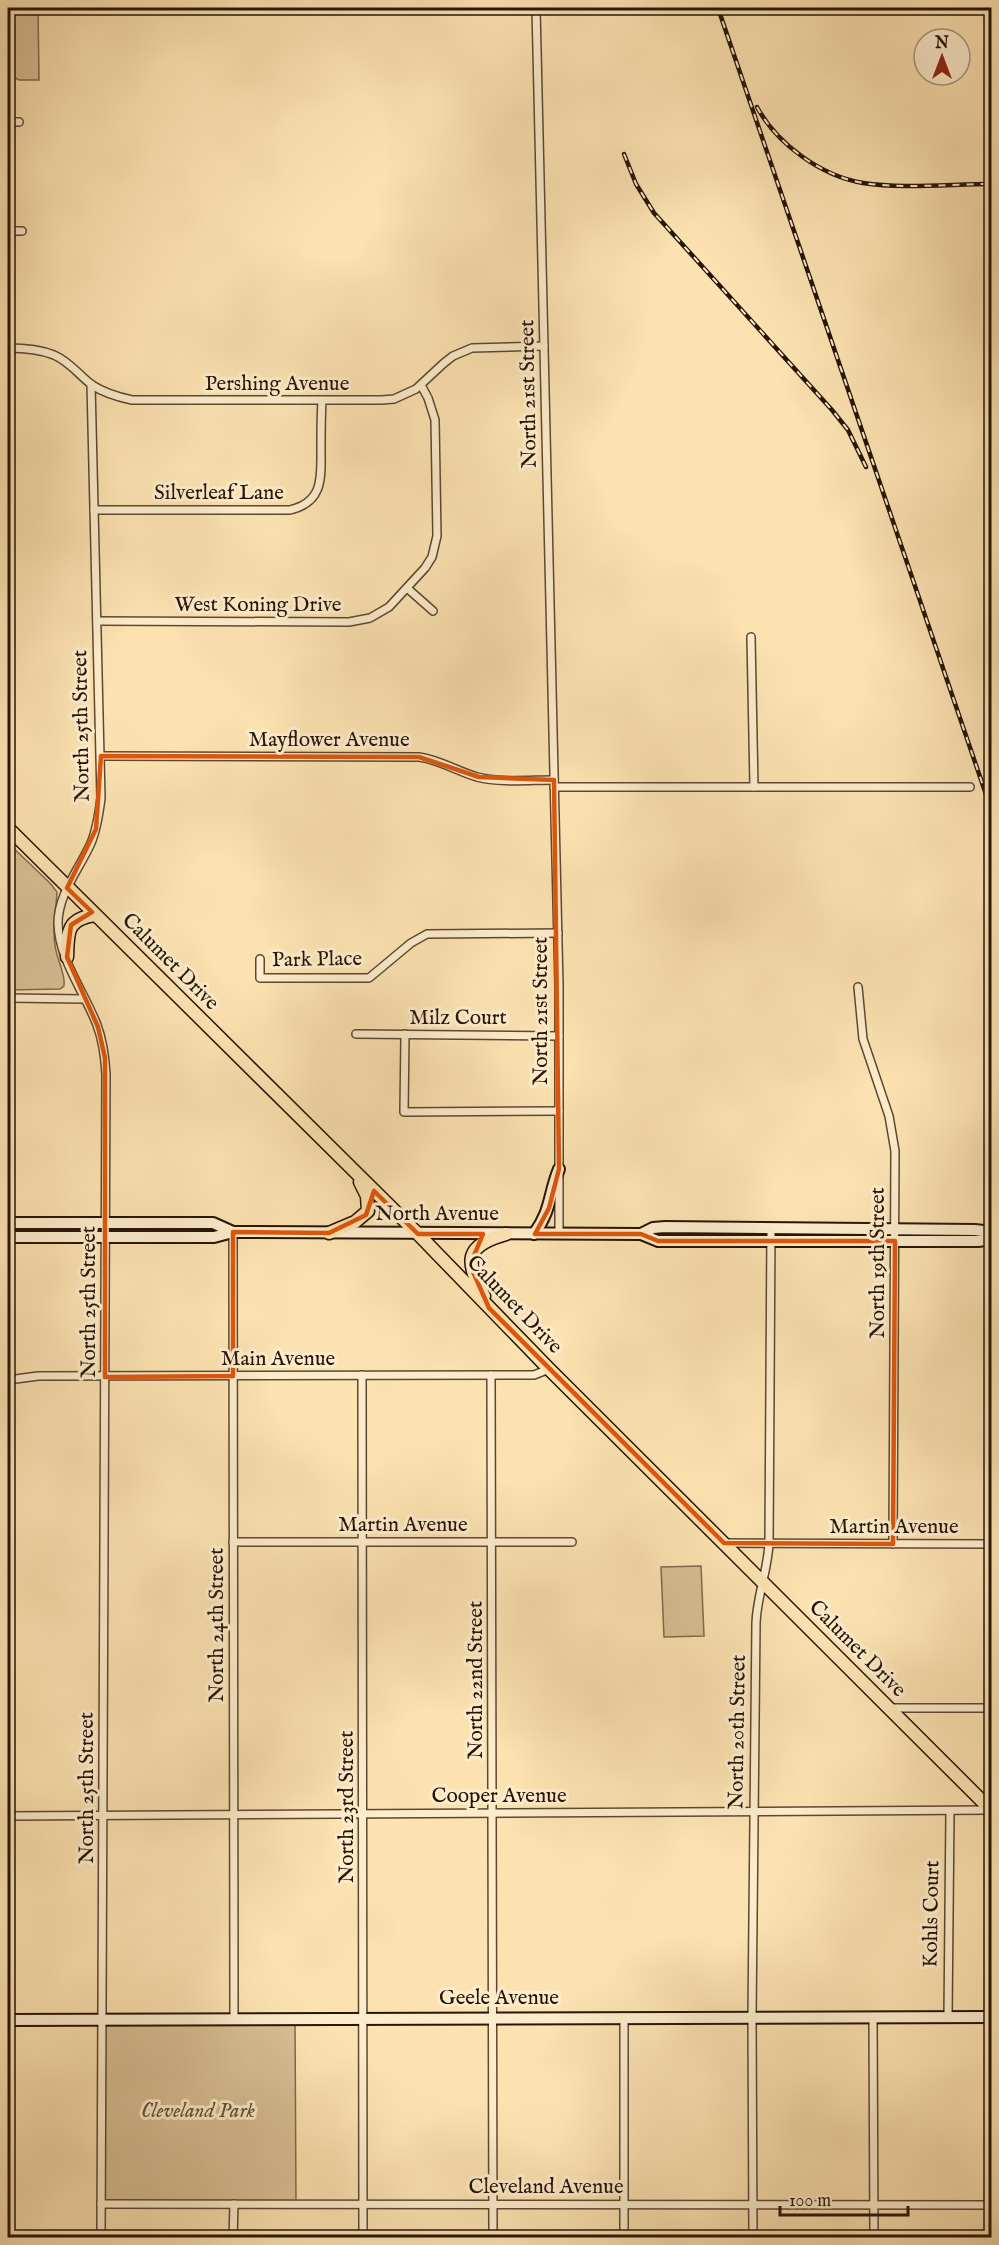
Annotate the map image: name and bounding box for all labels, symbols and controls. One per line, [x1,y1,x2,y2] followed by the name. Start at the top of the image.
[912,27,972,87] north arrow
[934,34,949,54] text: N
[514,320,544,468] street label: North 21st Street
[205,371,350,398] street label: Pershing Avenue
[154,480,284,507] street label: Silverleaf Lane
[174,592,342,619] street label: West Koning Drive
[67,650,97,802] street label: North 25th Street
[248,727,410,754] street label: Mayflower Avenue
[116,908,225,1017] street label: Calumet Drive
[528,937,555,1085] street label: North 21st Street
[272,946,363,974] street label: Park Place
[409,1005,507,1032] street label: Milz Court
[865,1187,892,1339] street label: North 19th Street
[375,1201,499,1228] street label: North Avenue
[76,1226,103,1378] street label: North 25th Street
[460,1250,568,1360] street label: Calumet Drive
[221,1346,336,1373] street label: Main Avenue
[338,1512,468,1539] street label: Martin Avenue
[829,1514,959,1541] street label: Martin Avenue
[204,1548,231,1702] street label: North 24th Street
[803,1595,912,1704] street label: Calumet Drive
[463,1601,490,1759] street label: North 22nd Street
[723,1654,753,1810] street label: North 20th Street
[74,1712,101,1864] street label: North 25th Street
[334,1731,361,1883] street label: North 23rd Street
[431,1783,567,1810] street label: Cooper Avenue
[918,1860,946,1968] street label: Kohls Court
[439,1985,559,2012] street label: Geele Avenue
[141,2098,256,2125] park label: Cleveland Park
[468,2174,624,2201] street label: Cleveland Avenue
[780,2179,908,2217] scale bar
[789,2190,831,2213] text: 100 m

